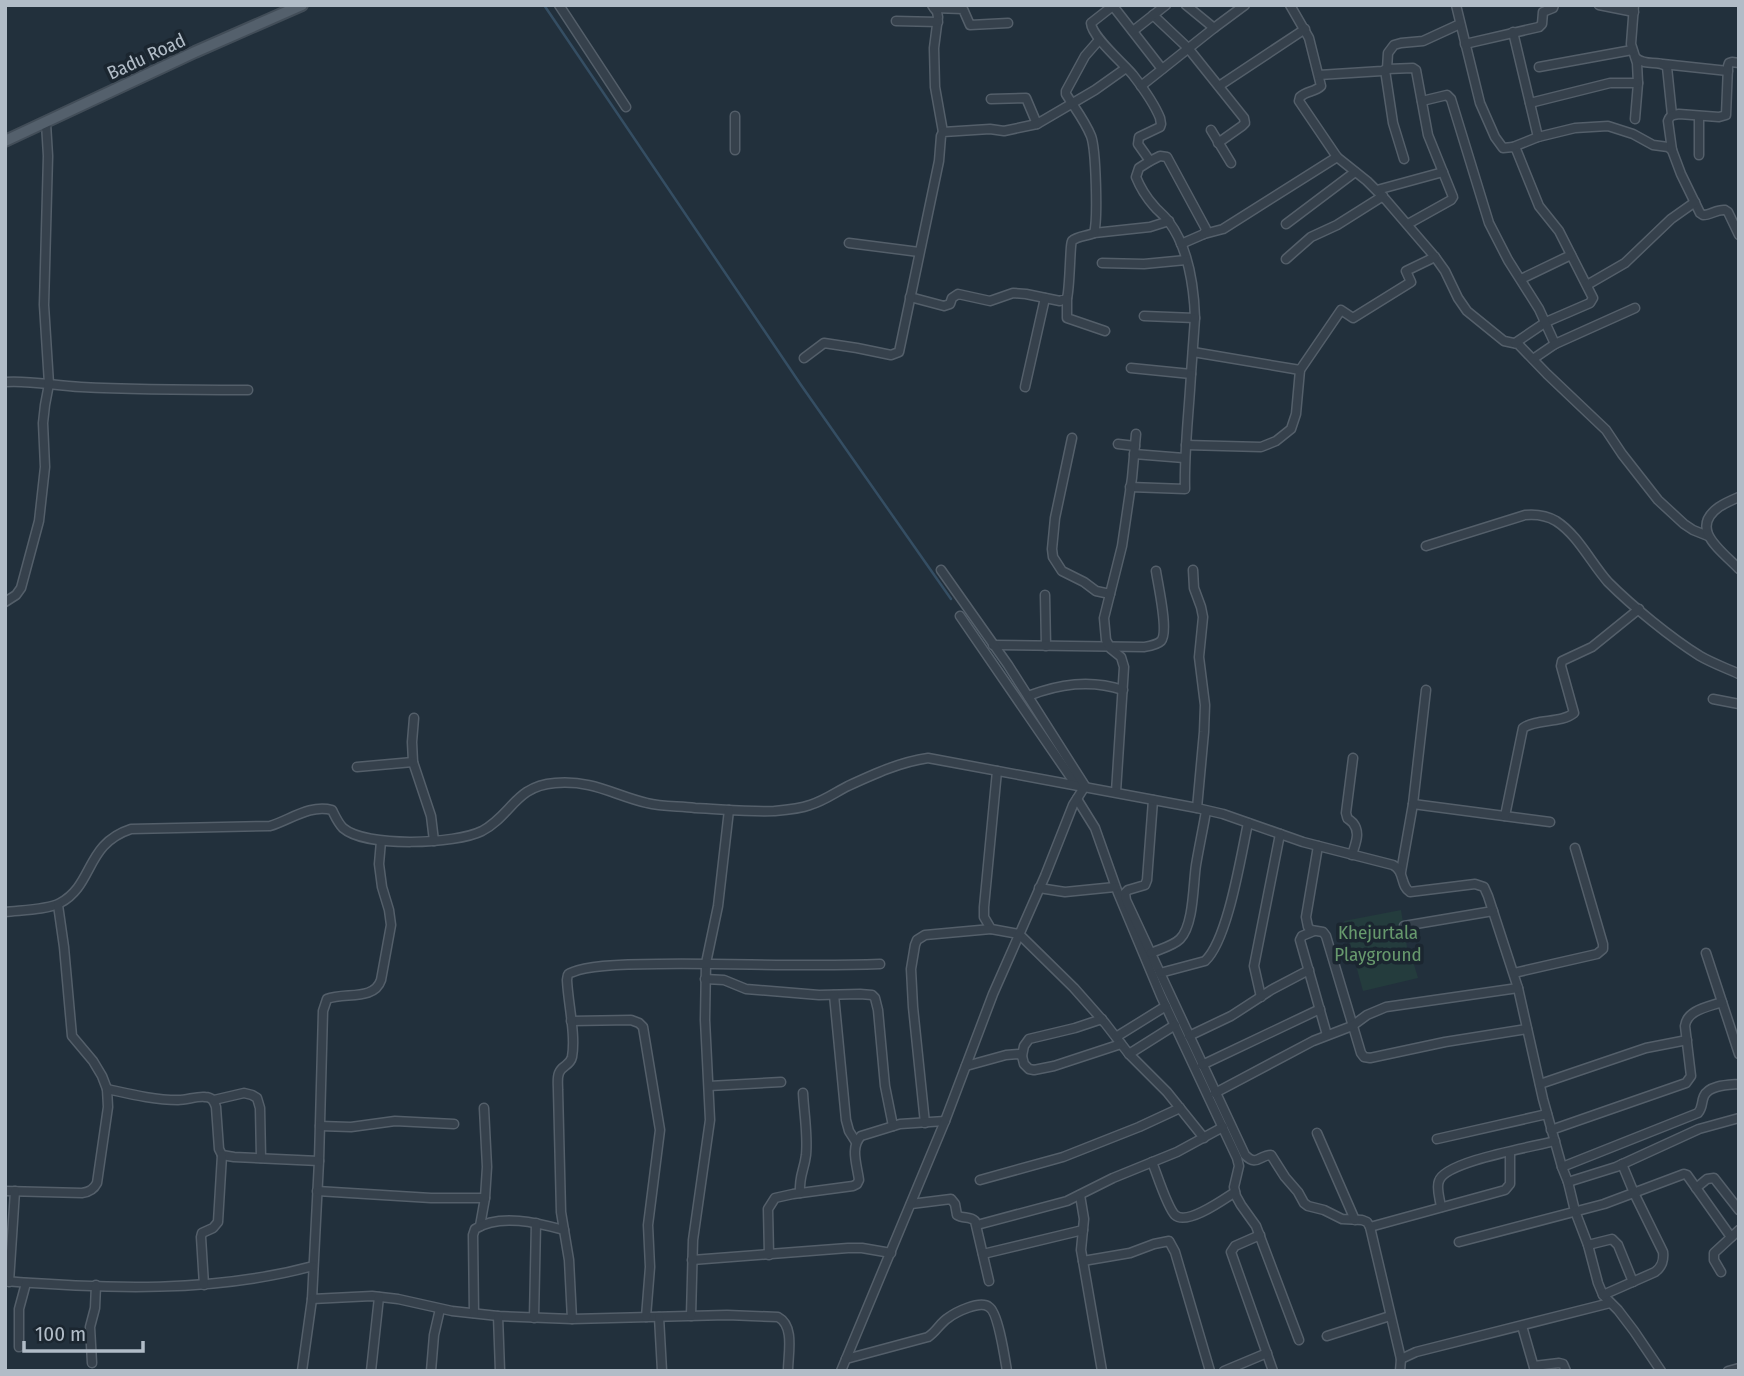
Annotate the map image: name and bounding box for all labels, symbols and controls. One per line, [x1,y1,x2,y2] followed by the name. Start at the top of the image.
[103,28,189,85] street label: Badu Road
[1334,921,1422,966] park label: Khejurtala Playground
[24,1310,144,1354] scale bar
[35,1321,86,1347] text: 100 m

